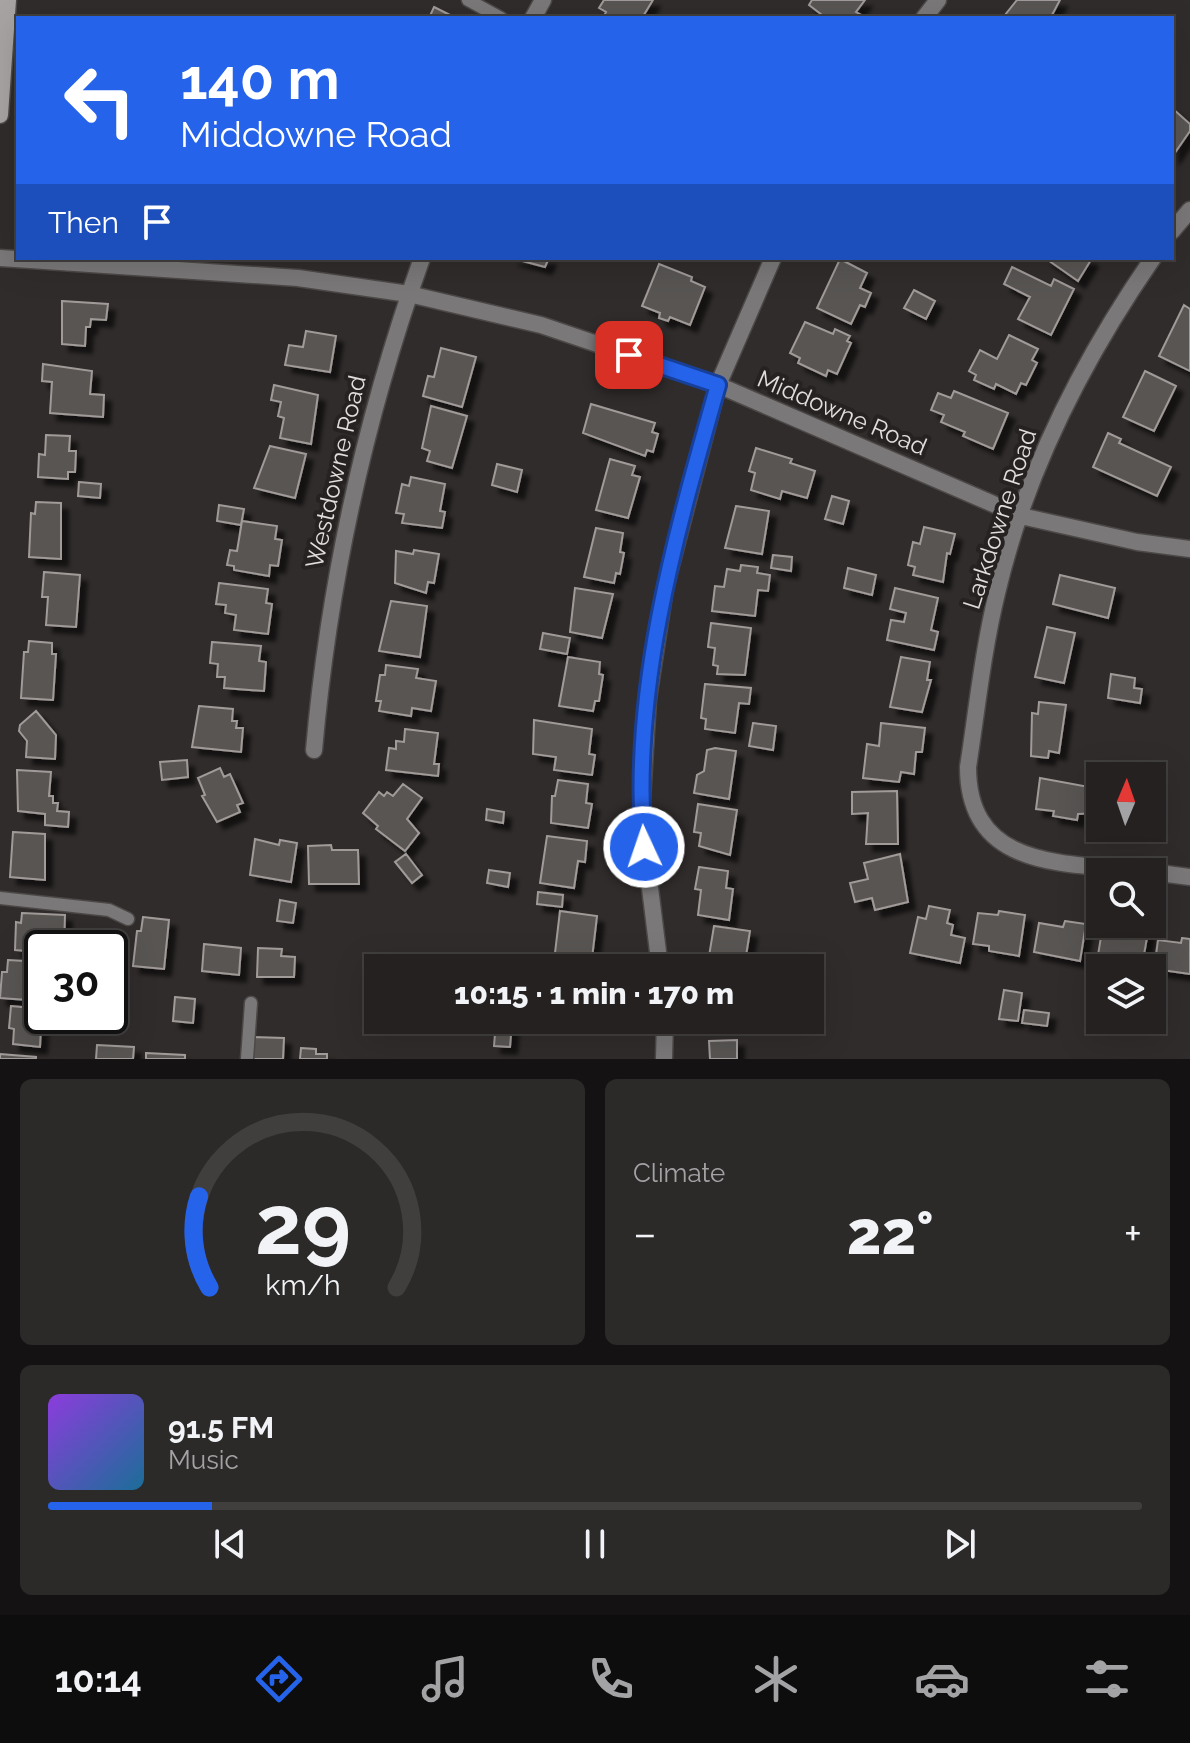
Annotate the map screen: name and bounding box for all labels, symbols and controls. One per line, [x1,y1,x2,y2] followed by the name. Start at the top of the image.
[180,46,340,112] text: 140 m
[48,48,152,152] icon: left
[180,113,452,155] text: Middowne Road
[135,200,179,244] icon: arrive
[48,205,119,240] text: Then
[595,321,663,389] pin
[607,333,651,377] icon: arrive
[753,364,931,461] street label: Middowne Road
[299,373,372,571] street label: Westdowne Road
[957,425,1042,613] street label: Larkdowne Road
[1086,762,1166,842] north arrow
[1086,762,1166,1034] map controls
[602,805,686,889] position arrow
[1086,858,1166,938] button: search
[24,930,128,1034] speed limit sign: 30
[1086,954,1166,1034] button: layers
[454,976,734,1011] text: 10:15 · 1 min · 170 m
[633,1158,725,1188] text: Climate
[255,1176,350,1273] text: 29
[847,1198,934,1268] text: 22°
[633,1208,657,1259] text: −
[1124,1208,1142,1259] text: +
[265,1268,340,1302] text: km/h
[168,1410,274,1445] text: 91.5 FM
[168,1445,239,1475] text: Music
[208,1522,252,1566] icon: previous
[573,1522,617,1566] icon: pause
[938,1522,982,1566] icon: next
[251,1651,307,1707] icon: directions
[417,1651,473,1707] icon: music
[583,1651,639,1707] icon: phone
[748,1651,804,1707] icon: climate
[914,1651,970,1707] icon: car
[1079,1651,1135,1707] icon: filters
[55,1658,142,1700] text: 10:14

